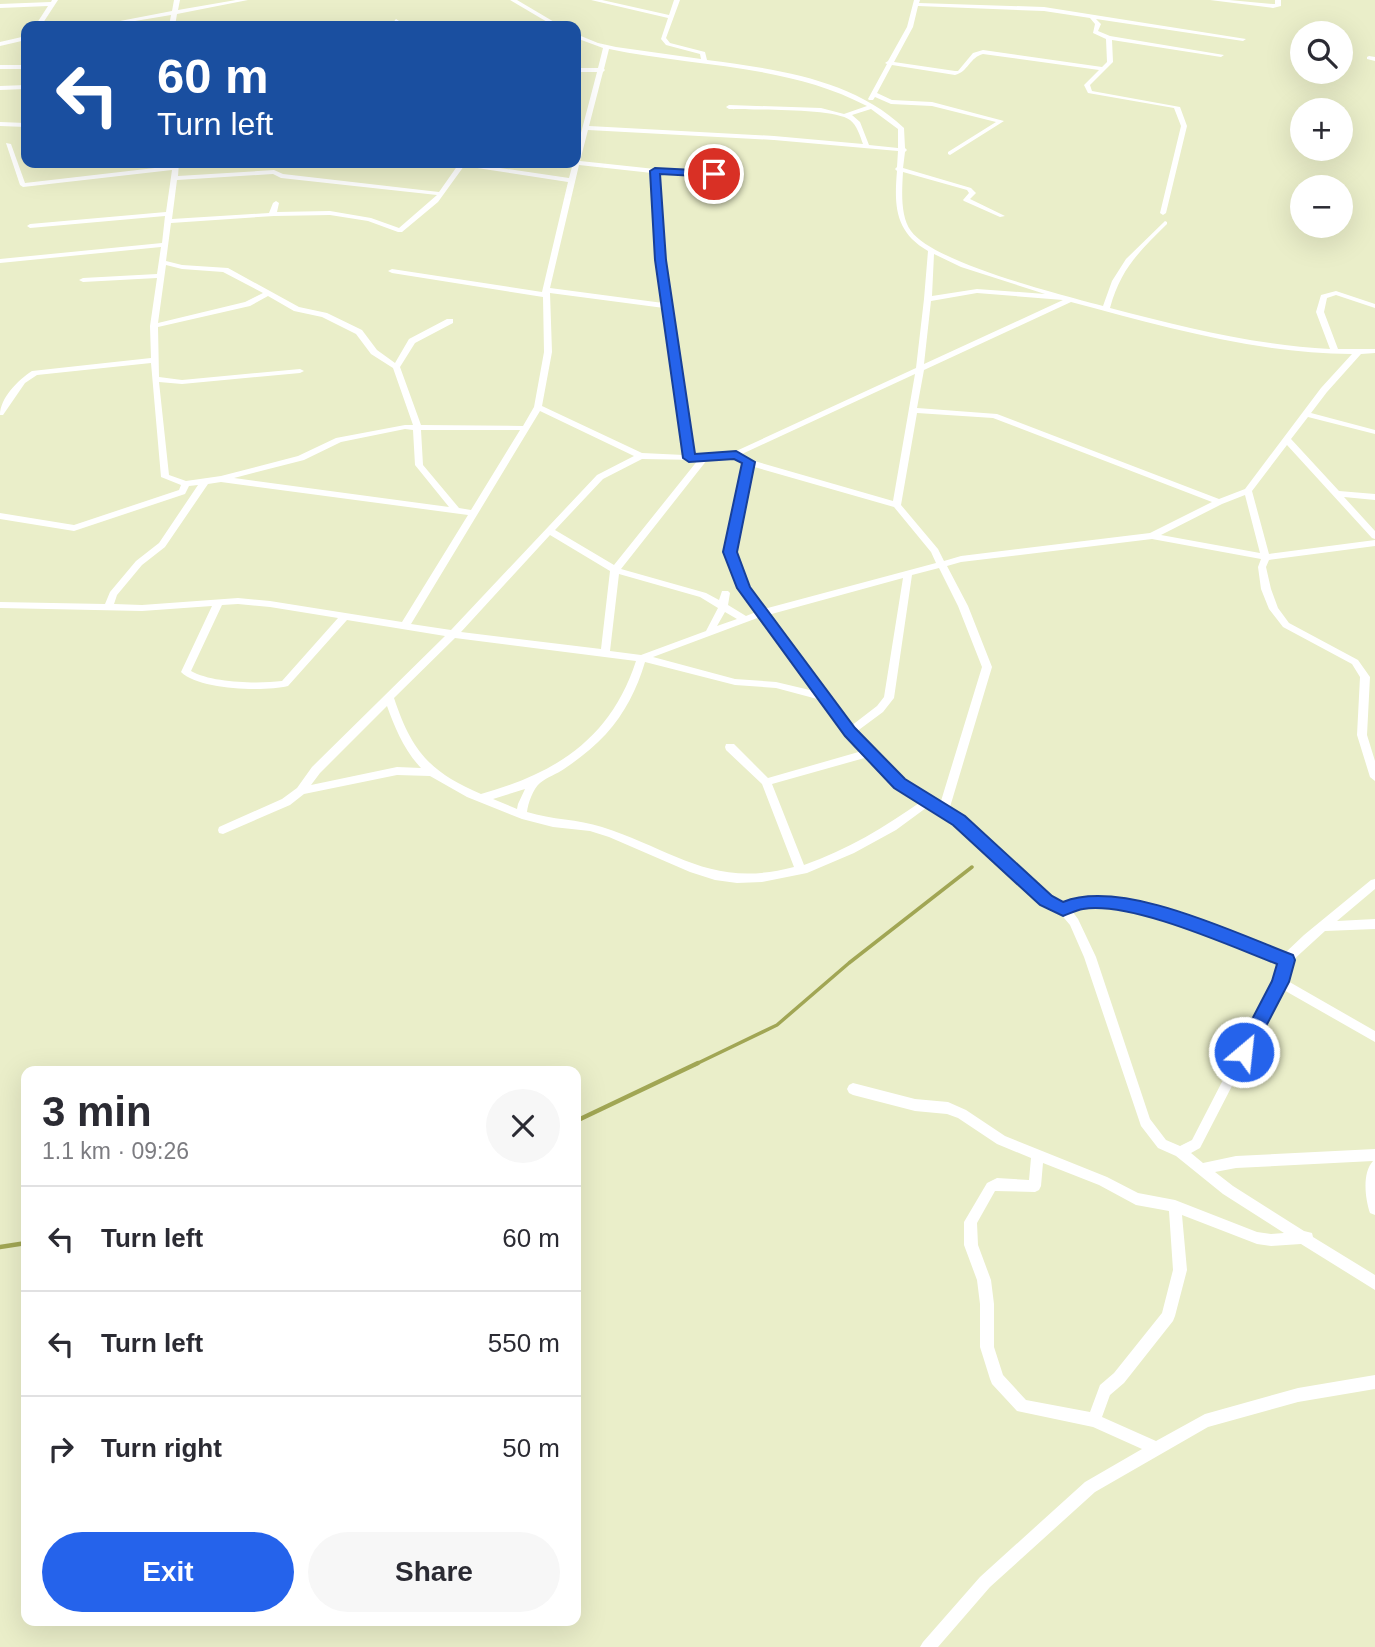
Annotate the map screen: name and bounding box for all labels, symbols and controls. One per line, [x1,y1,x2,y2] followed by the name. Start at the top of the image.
[1290,21,1353,238] map controls
[1290,21,1353,84] button: search
[42,49,133,140] icon: left
[157,49,269,103] text: 60 m
[1290,98,1353,161] button: +
[157,106,273,142] text: Turn left
[684,144,744,204] pin
[695,155,733,193] icon: arrive
[1290,175,1353,238] button: −
[1207,1015,1281,1089] position arrow
[42,1088,152,1135] text: 3 min
[486,1089,560,1163] button: close
[42,1138,189,1164] text: 1.1 km · 09:26
[42,1220,80,1258] icon: left
[101,1223,203,1253] text: Turn left
[502,1223,560,1253] text: 60 m
[42,1325,80,1363] icon: left
[101,1328,203,1358] text: Turn left
[488,1328,560,1358] text: 550 m
[42,1430,80,1468] icon: right
[101,1433,222,1463] text: Turn right
[502,1433,560,1463] text: 50 m
[42,1532,294,1612] button: Exit
[308,1532,560,1612] button: Share

